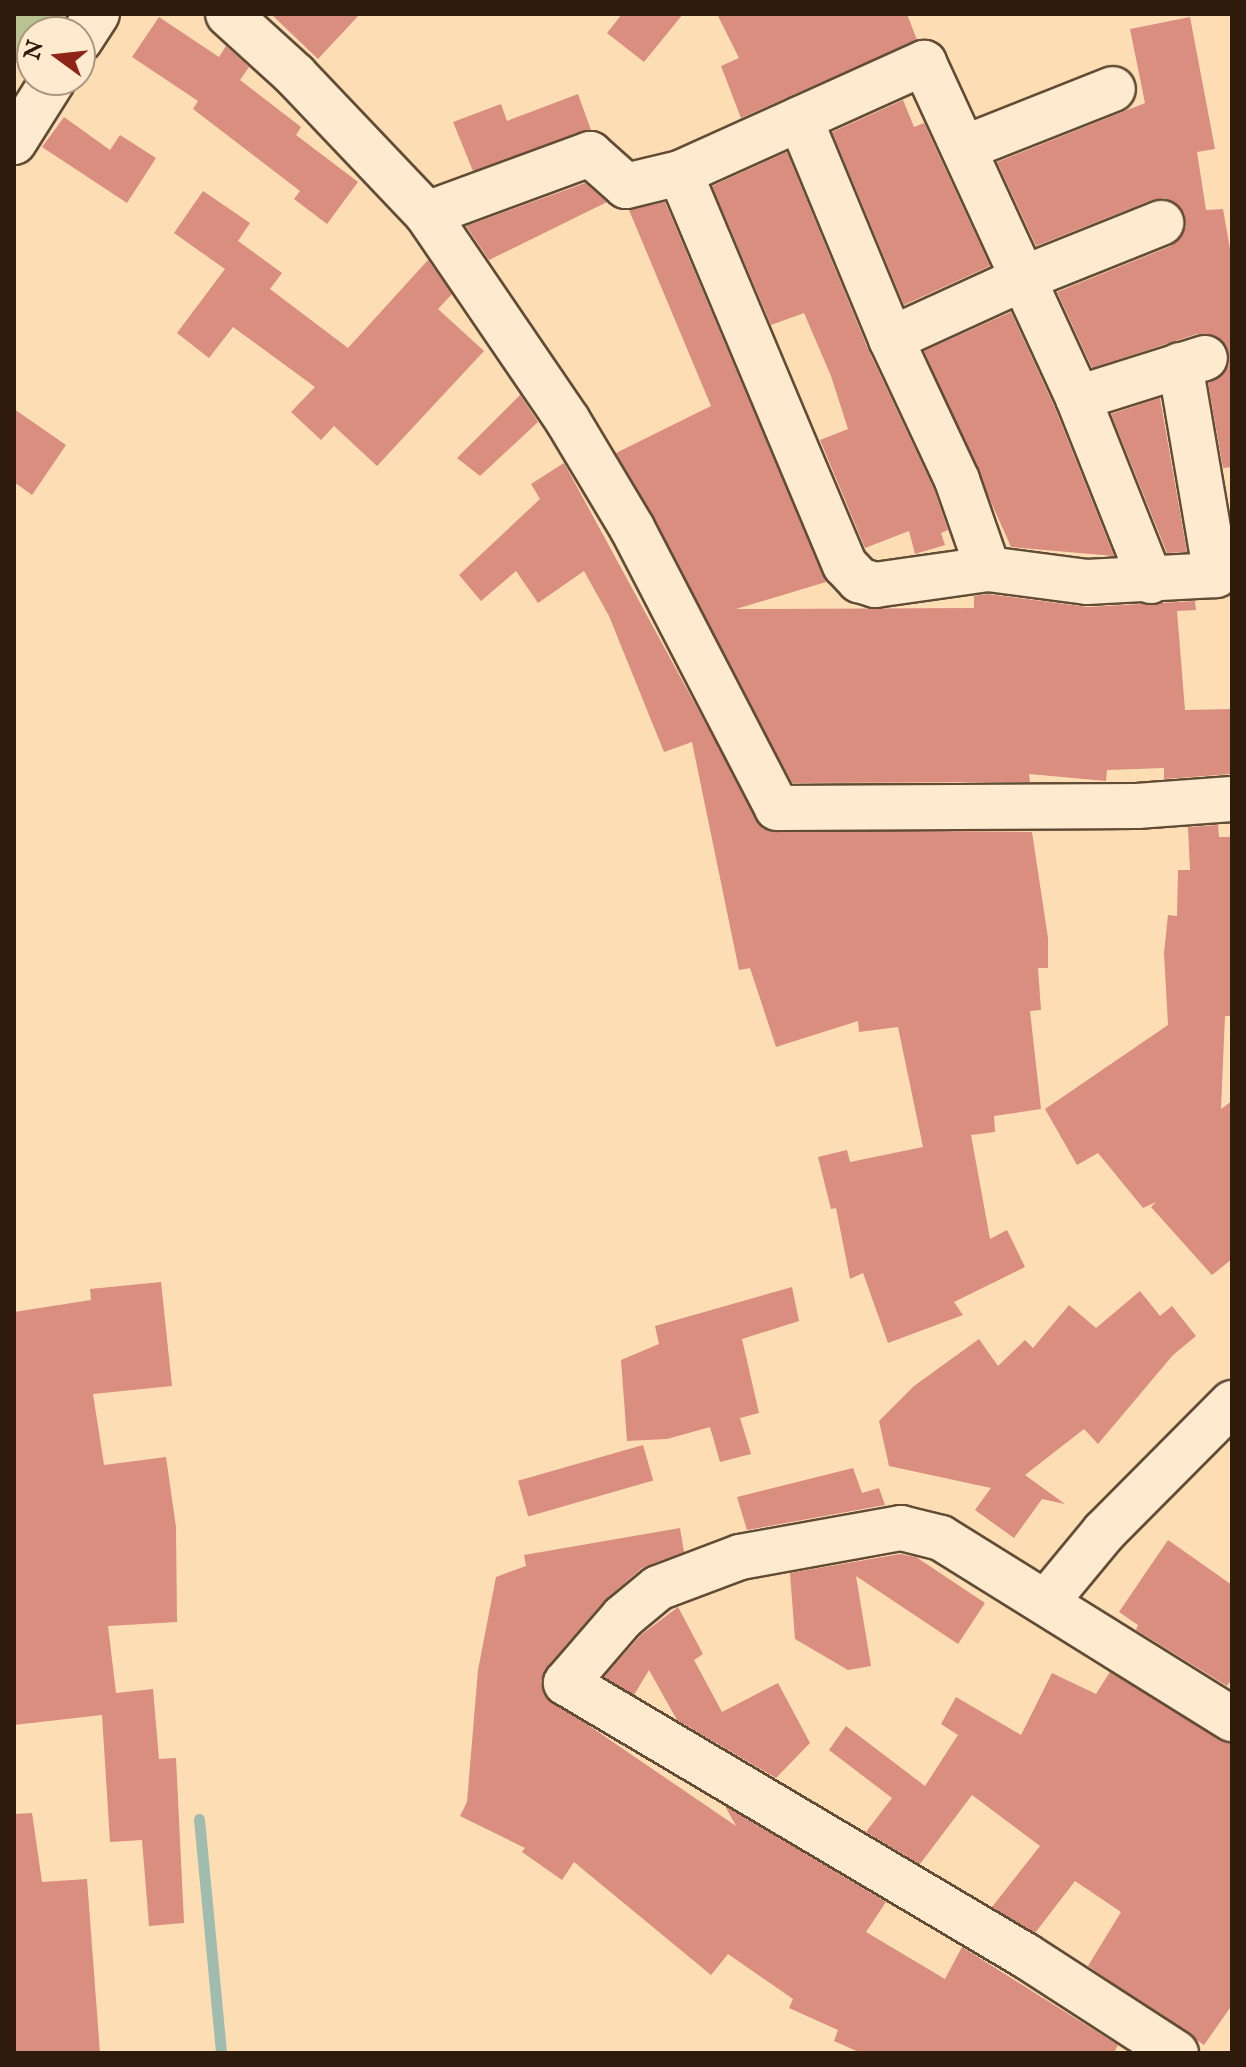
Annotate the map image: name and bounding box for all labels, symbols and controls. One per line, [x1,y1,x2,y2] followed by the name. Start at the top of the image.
[16,16,96,96] north arrow
[19,37,51,63] text: N

